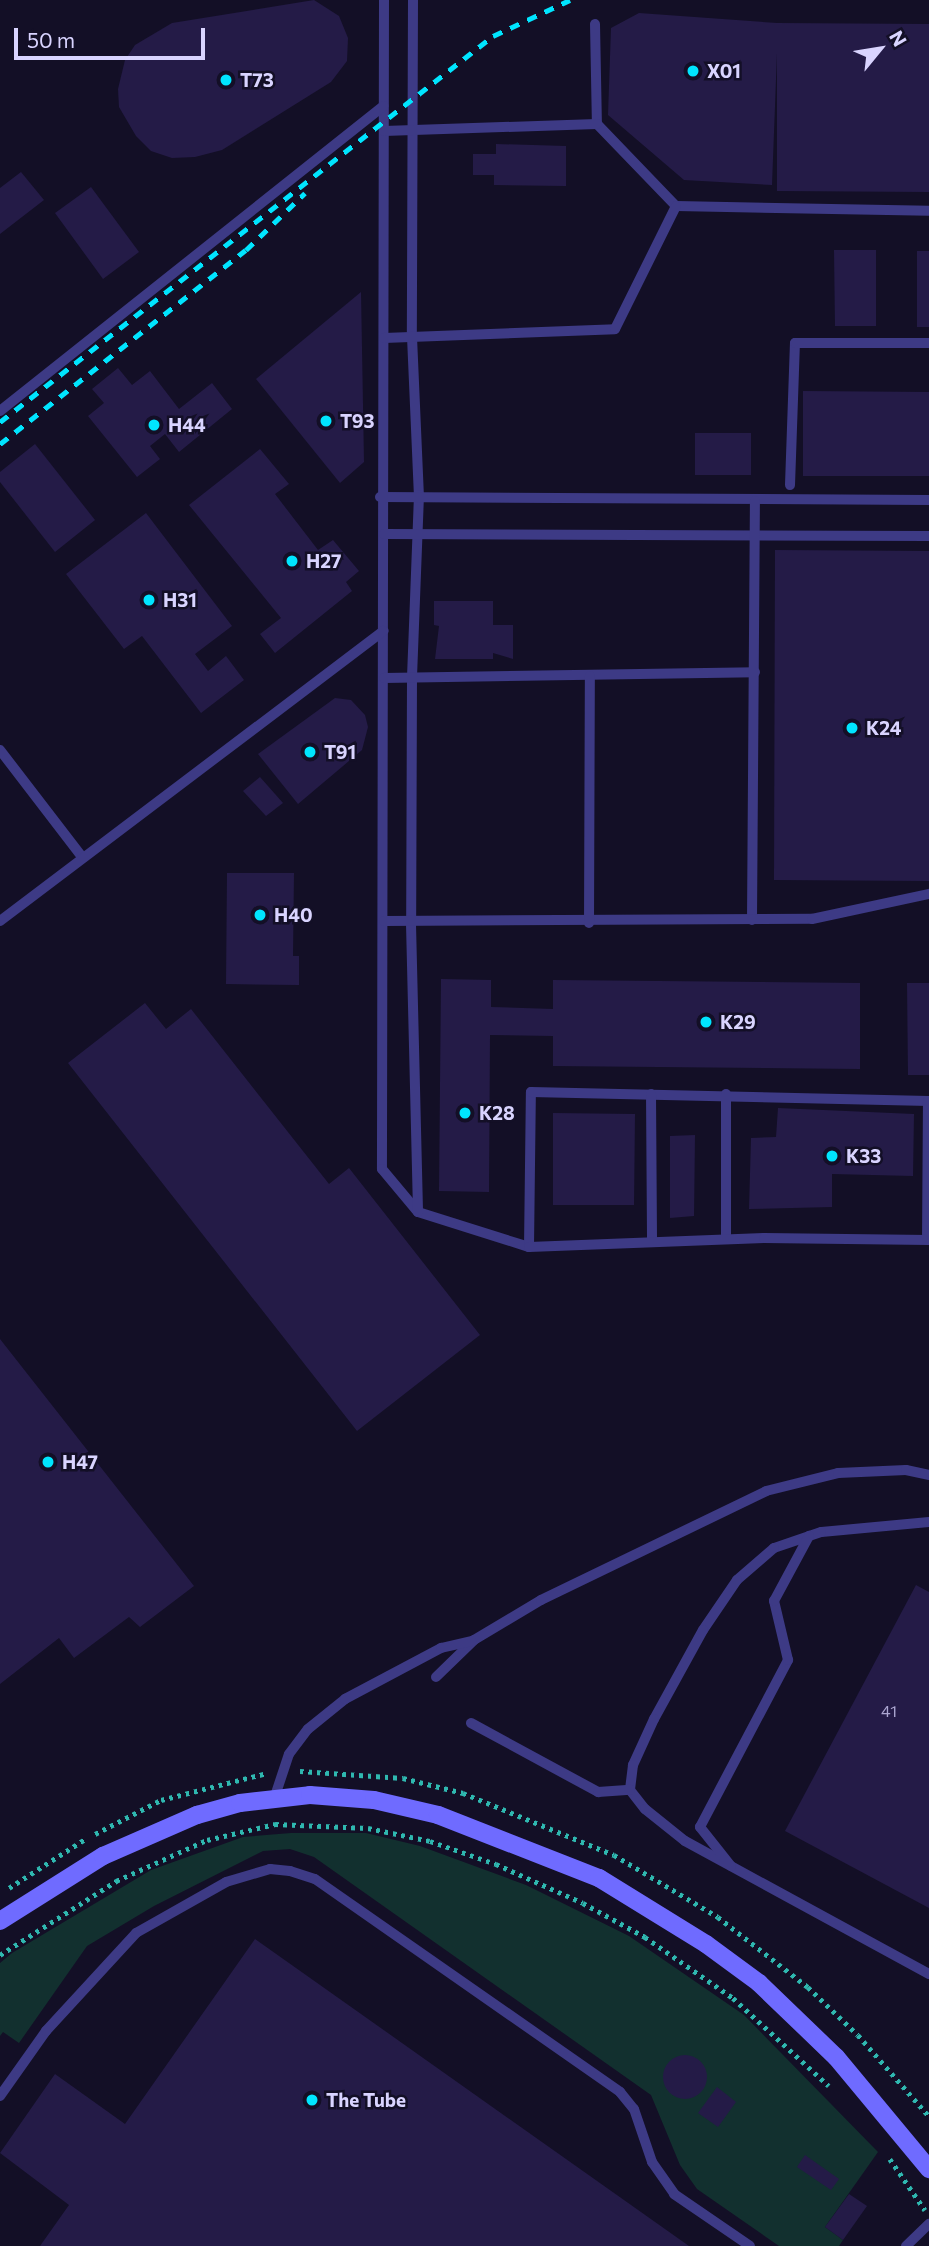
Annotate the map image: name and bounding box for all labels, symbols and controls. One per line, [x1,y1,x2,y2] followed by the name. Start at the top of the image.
[18,14,208,58] scale bar
[845,14,915,84] north arrow
[885,26,912,50] text: N
[27,27,75,52] text: 50 m
[707,60,741,82] place label: X01
[685,63,701,79] marker: X01
[240,69,274,91] place label: T73
[218,72,234,88] marker: T73
[340,410,375,432] place label: T93
[318,413,334,429] marker: T93
[168,414,206,436] place label: H44
[146,417,162,433] marker: H44
[306,550,341,572] place label: H27
[284,553,300,569] marker: H27
[163,589,197,611] place label: H31
[141,592,157,608] marker: H31
[866,717,901,739] place label: K24
[844,720,860,736] marker: K24
[324,741,356,763] place label: T91
[302,744,318,760] marker: T91
[274,904,313,926] place label: H40
[252,907,268,923] marker: H40
[720,1011,756,1033] place label: K29
[698,1014,714,1030] marker: K29
[479,1102,515,1124] place label: K28
[457,1105,473,1121] marker: K28
[846,1145,881,1167] place label: K33
[824,1148,840,1164] marker: K33
[62,1451,98,1473] place label: H47
[40,1454,56,1470] marker: H47
[881,1701,897,1721] house number: 41
[326,2089,406,2111] place label: The Tube
[304,2092,320,2108] marker: The Tube

